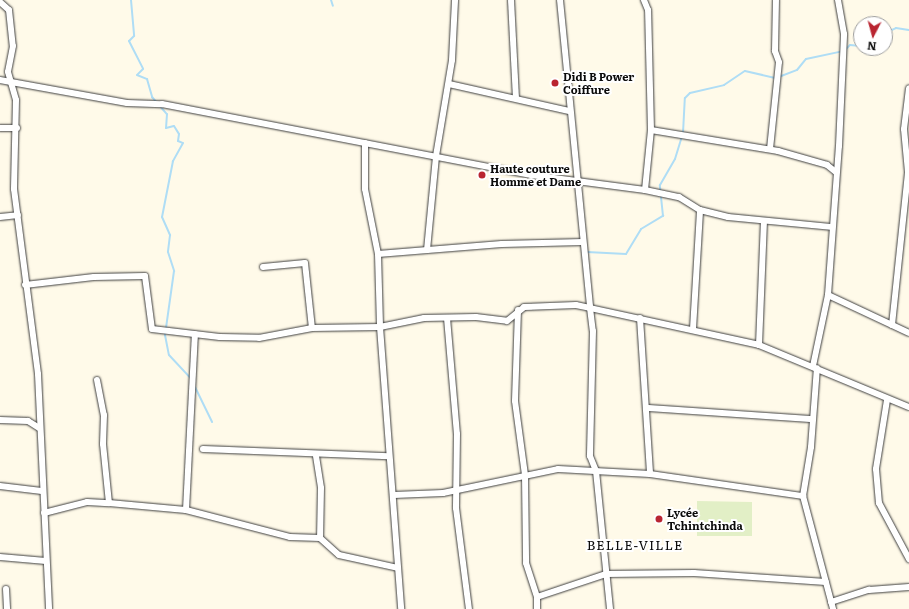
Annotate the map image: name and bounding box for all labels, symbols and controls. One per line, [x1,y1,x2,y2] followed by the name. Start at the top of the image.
[853,16,893,56] north arrow
[866,39,877,55] text: N
[563,70,634,96] place label: Didi B Power Coiffure
[550,78,560,88] marker: Didi B Power Coiffure
[490,162,581,188] place label: Haute couture Homme et Dame
[477,170,487,180] marker: Haute couture Homme et Dame
[667,506,743,532] place label: Lycée Tchintchinda
[654,514,664,524] marker: Lycée Tchintchinda
[587,537,683,553] district label: BELLE-VILLE

